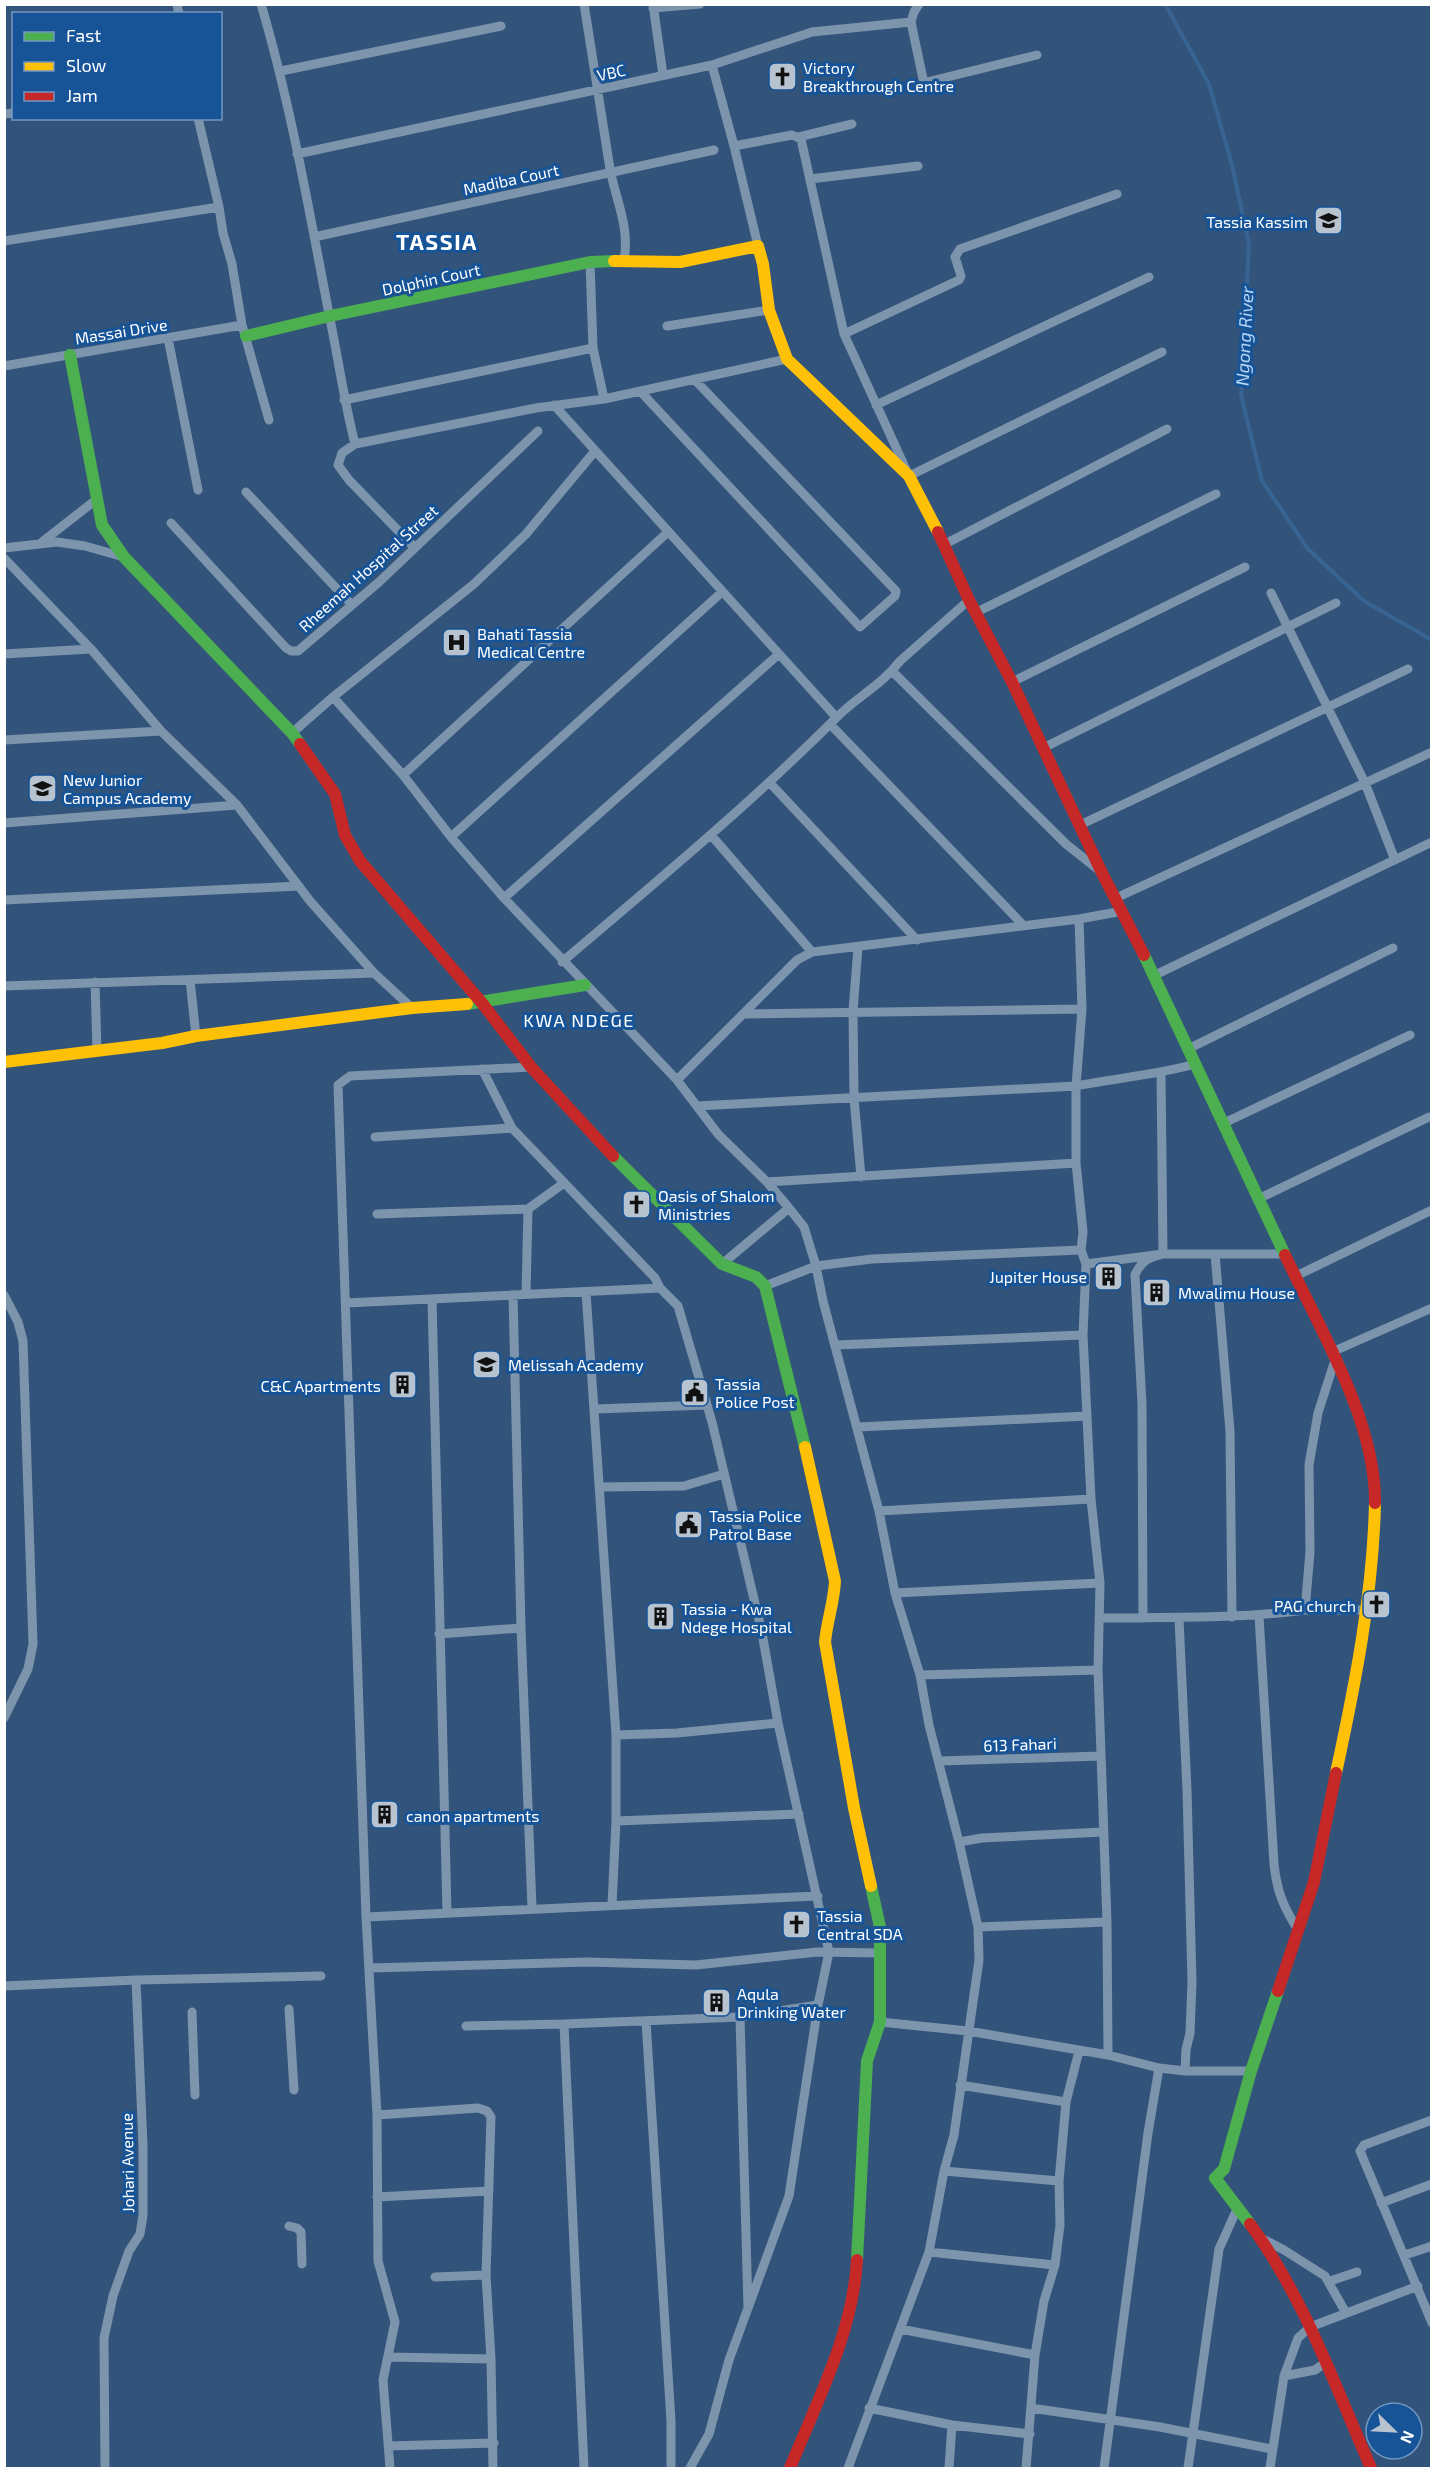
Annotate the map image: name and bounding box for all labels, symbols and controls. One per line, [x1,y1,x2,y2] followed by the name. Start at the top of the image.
[12,12,222,120] legend
[66,24,101,46] text: Fast
[66,54,107,76] text: Slow
[803,58,954,95] place label: Victory Breakthrough Centre
[595,60,627,84] street label: VBC
[766,60,798,92] church icon: Victory Breakthrough Centre
[66,84,98,106] text: Jam
[461,160,561,198] street label: Madiba Court
[1313,205,1345,237] school or university icon: Tassia Kassim
[1206,212,1308,231] place label: Tassia Kassim
[396,228,478,254] district label: TASSIA
[380,259,482,299] street label: Dolphin Court
[1230,285,1258,386] water label: Ngong River
[73,314,169,348] street label: Massai Drive
[295,501,441,635] street label: Rheemah Hospital Street
[477,624,585,661] place label: Bahati Tassia Medical Centre
[440,626,472,658] hospital icon: Bahati Tassia Medical Centre
[63,770,192,807] place label: New Junior Campus Academy
[26,772,58,804] school or university icon: New Junior Campus Academy
[523,1009,635,1031] district label: KWA NDEGE
[658,1186,775,1223] place label: Oasis of Shalom Ministries
[621,1188,653,1220] church icon: Oasis of Shalom Ministries
[1092,1260,1124,1292] building icon: Jupiter House
[989,1267,1087,1286] place label: Jupiter House
[1141,1276,1173,1308] building icon: Mwalimu House
[1178,1283,1295,1302] place label: Mwalimu House
[471,1348,503,1380] school or university icon: Melissah Academy
[508,1355,644,1374] place label: Melissah Academy
[386,1369,418,1401] building icon: C&C Apartments
[715,1374,795,1411] place label: Tassia Police Post
[261,1376,381,1395] place label: C&C Apartments
[678,1376,710,1408] public building icon: Tassia Police Post
[709,1506,802,1543] place label: Tassia Police Patrol Base
[672,1508,704,1540] public building icon: Tassia Police Patrol Base
[1361,1589,1393,1621] church icon: PAG church
[1274,1596,1356,1615] place label: PAG church
[681,1599,792,1636] place label: Tassia - Kwa Ndege Hospital
[644,1601,676,1633] building icon: Tassia - Kwa Ndege Hospital
[983,1733,1057,1755] street label: 613 Fahari
[369,1799,401,1831] building icon: canon apartments
[406,1806,539,1825] place label: canon apartments
[817,1906,903,1943] place label: Tassia Central SDA
[780,1908,812,1940] church icon: Tassia Central SDA
[737,1984,846,2021] place label: Aqula Drinking Water
[700,1986,732,2018] building icon: Aqula Drinking Water
[117,2113,137,2213] street label: Johari Avenue
[1364,2401,1424,2461] north arrow
[1397,2428,1419,2446] text: N

